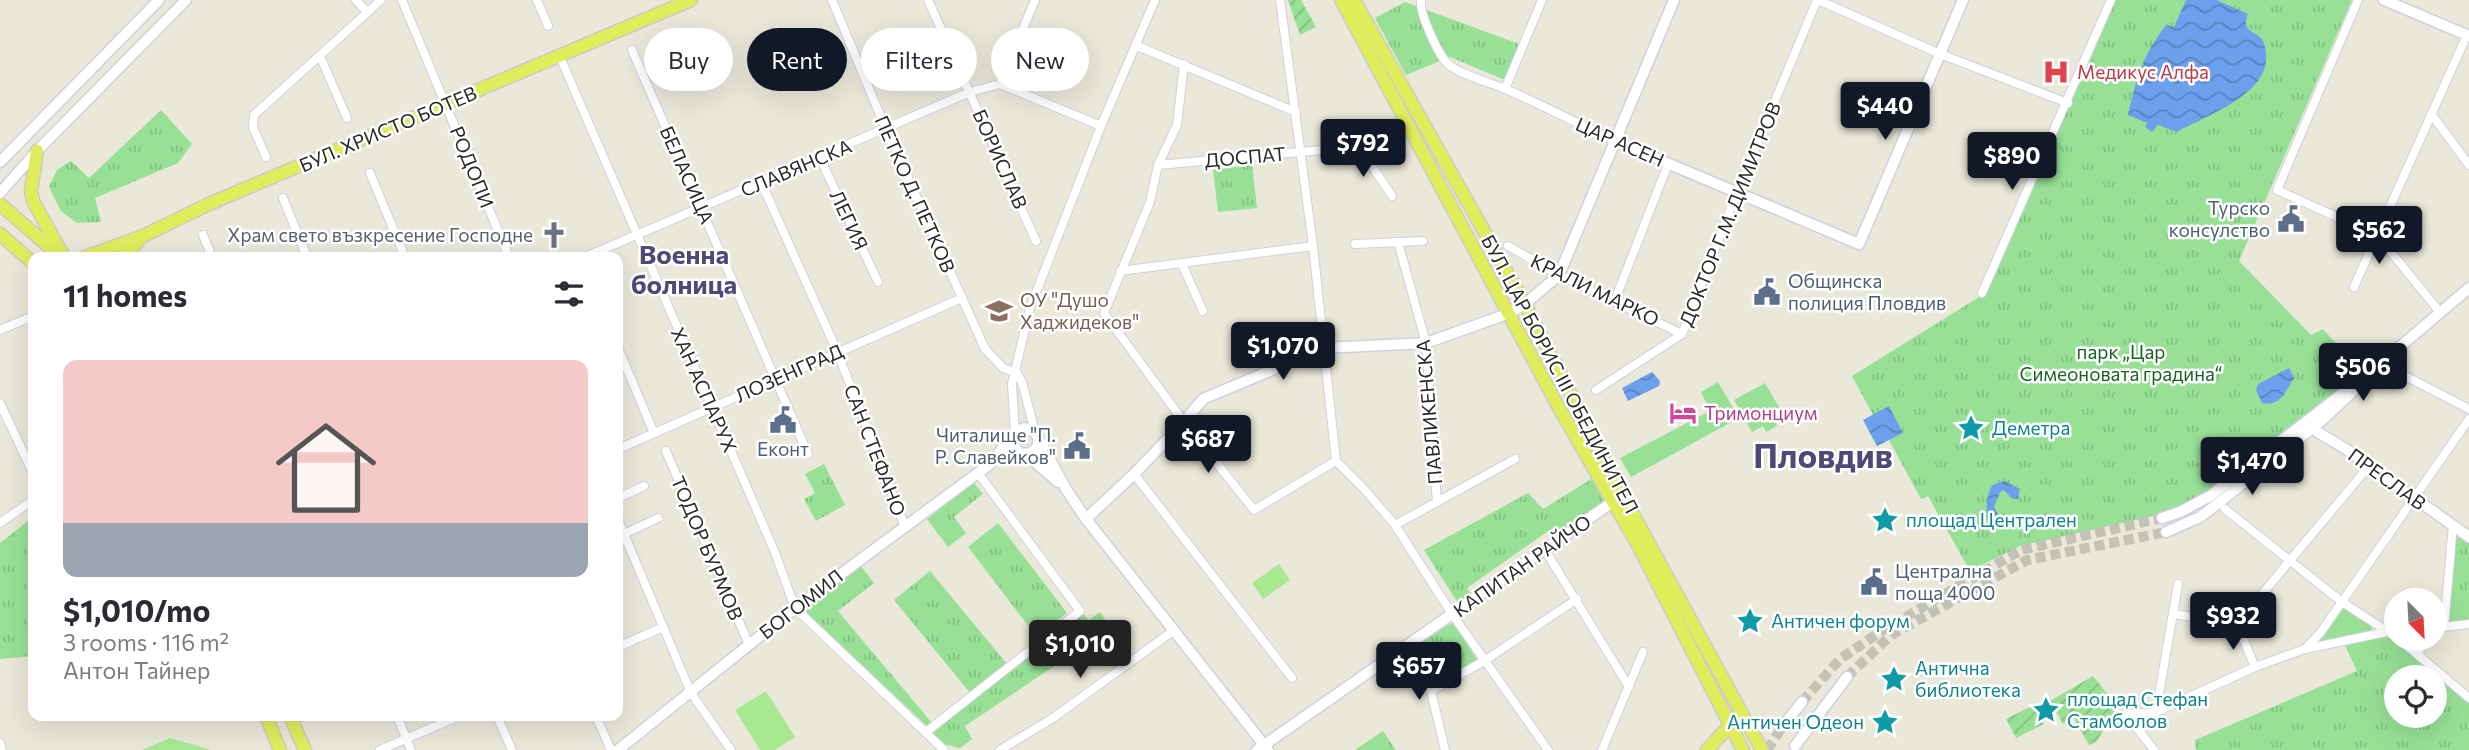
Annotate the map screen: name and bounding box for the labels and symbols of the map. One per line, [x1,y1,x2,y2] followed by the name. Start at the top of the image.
[2041,57,2071,87] hospital icon: Медикус Алфа
[2077,60,2209,83] place label: Медикус Алфа
[296,81,480,176] street label: БУЛ. ХРИСТО БОТЕВ
[1844,82,1926,142] pin: $440
[1674,98,1785,329] street label: ДОКТОР Г.М. ДИМИТРОВ
[968,106,1033,212] street label: БОРИСЛАВ
[870,112,960,276] street label: ПЕТКО Д. ПЕТКОВ
[1572,112,1668,171] street label: ЦАР АСЕН
[1322,120,1404,179] pin: $792
[656,122,719,227] street label: БЕЛАСИЦА
[446,123,499,211] street label: РОДОПИ
[1971,132,2053,192] pin: $890
[737,134,855,201] street label: СЛАВЯНСКА
[1203,142,1286,171] street label: ДОСПАТ
[826,186,873,253] street label: ЛЕГИЯ
[2169,196,2270,241] place label: Турско консулство
[2276,204,2306,234] public building icon: Турско консулство
[2338,206,2420,266] pin: $562
[539,220,569,250] church icon: Храм свето възкресение Господне
[228,223,533,246] place label: Храм свето възкресение Господне
[1477,231,1644,517] street label: БУЛ. ЦАР БОРИС III ОБЕДИНИТЕЛ
[631,238,737,299] district label: Военна болница
[1527,249,1663,331] street label: КРАЛИ МАРКО
[1788,269,1946,314] place label: Общинска полиция Пловдив
[1752,277,1782,307] public building icon: Общинска полиция Пловдив
[1020,288,1139,333] place label: ОУ "Душо Хаджидеков"
[984,296,1014,326] school or university icon: ОУ "Душо Хаджидеков"
[1226,322,1340,382] pin: $1,070
[667,324,742,456] street label: ХАН АСПАРУХ
[731,338,846,407] street label: ЛОЗЕНГРАД
[1411,339,1446,485] street label: ПАВЛИКЕНСКА
[2020,340,2223,385] park label: парк „Цар Симеоновата градина“
[2322,344,2404,403] pin: $506
[840,381,911,519] street label: САН СТЕФАНО
[1668,398,1698,428] hotel icon: Тримонциум
[1704,401,1817,424] place label: Тримонциум
[768,405,798,435] public building icon: Еконт
[1956,413,1986,443] place icon: Деметра
[1167,416,1249,475] pin: $687
[1992,416,2070,439] place label: Деметра
[935,423,1056,468] place label: Читалище "П. Р. Славейков"
[1062,431,1092,461] public building icon: Читалище "П. Р. Славейков"
[1753,434,1893,475] district label: Пловдив
[757,437,809,460] place label: Еконт
[2195,438,2309,497] pin: $1,470
[2344,443,2430,514] street label: ПРЕСЛАВ
[667,472,748,623] street label: ТОДОР БУРМОВ
[1870,505,1900,535] place icon: площад Централен
[1906,508,2077,531] place label: площад Централен
[1449,510,1595,622] street label: КАПИТАН РАЙЧО
[1895,559,1995,604] place label: Централна поща 4000
[754,564,847,643] street label: БОГОМИЛ
[1859,567,1889,597] public building icon: Централна поща 4000
[2384,588,2446,651] north arrow
[2192,592,2274,652] pin: $932
[1735,606,1765,636] place icon: Античен форум
[1771,609,1910,632] place label: Античен форум
[1023,620,1137,680] pin: $1,010
[1378,642,1460,702] pin: $657
[1915,656,2021,701] place label: Антична библиотека
[1879,664,1909,694] place icon: Антична библиотека
[2067,687,2208,732] place label: площад Стефан Стамболов
[2031,695,2061,725] place icon: площад Стефан Стамболов
[1870,707,1900,737] place icon: Античен Одеон
[1727,710,1864,733] place label: Античен Одеон

